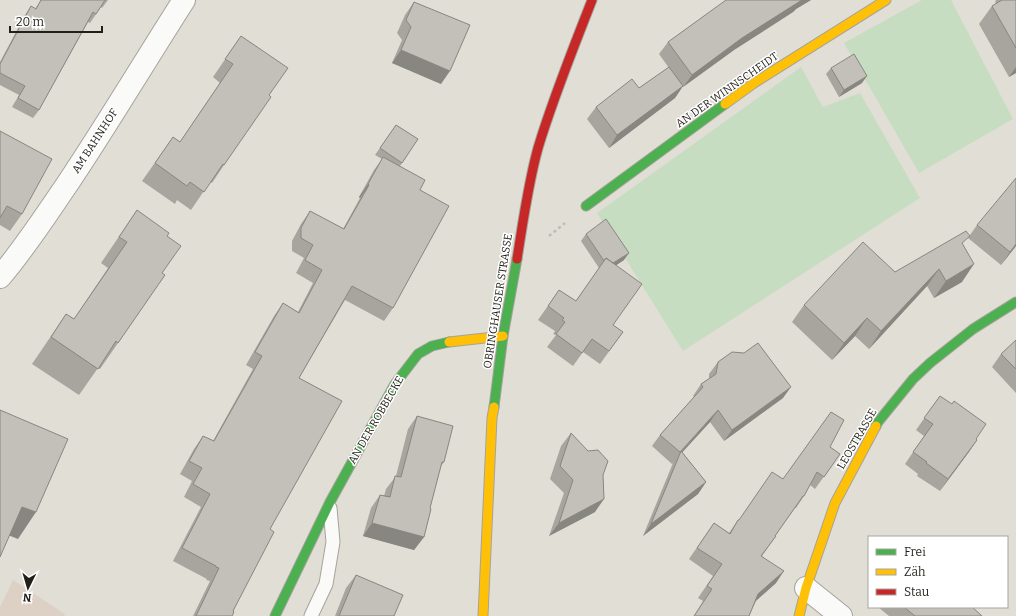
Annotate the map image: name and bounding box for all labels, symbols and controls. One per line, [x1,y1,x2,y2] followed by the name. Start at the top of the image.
[10,8,102,34] scale bar
[16,15,45,29] text: 20 m
[673,49,781,130] street label: AN DER WINNSCHEIDT
[69,106,121,176] street label: AM BAHNHOF
[481,232,515,369] street label: OBRINGHAUSER STRASSE
[346,374,407,466] street label: AN DER ROBBECKE
[834,406,880,472] street label: LEOSTRASSE
[868,536,1008,608] legend
[904,545,926,559] text: Frei
[904,565,926,579] text: Zäh
[8,568,48,608] north arrow
[904,585,930,599] text: Stau
[22,591,32,604] text: N

